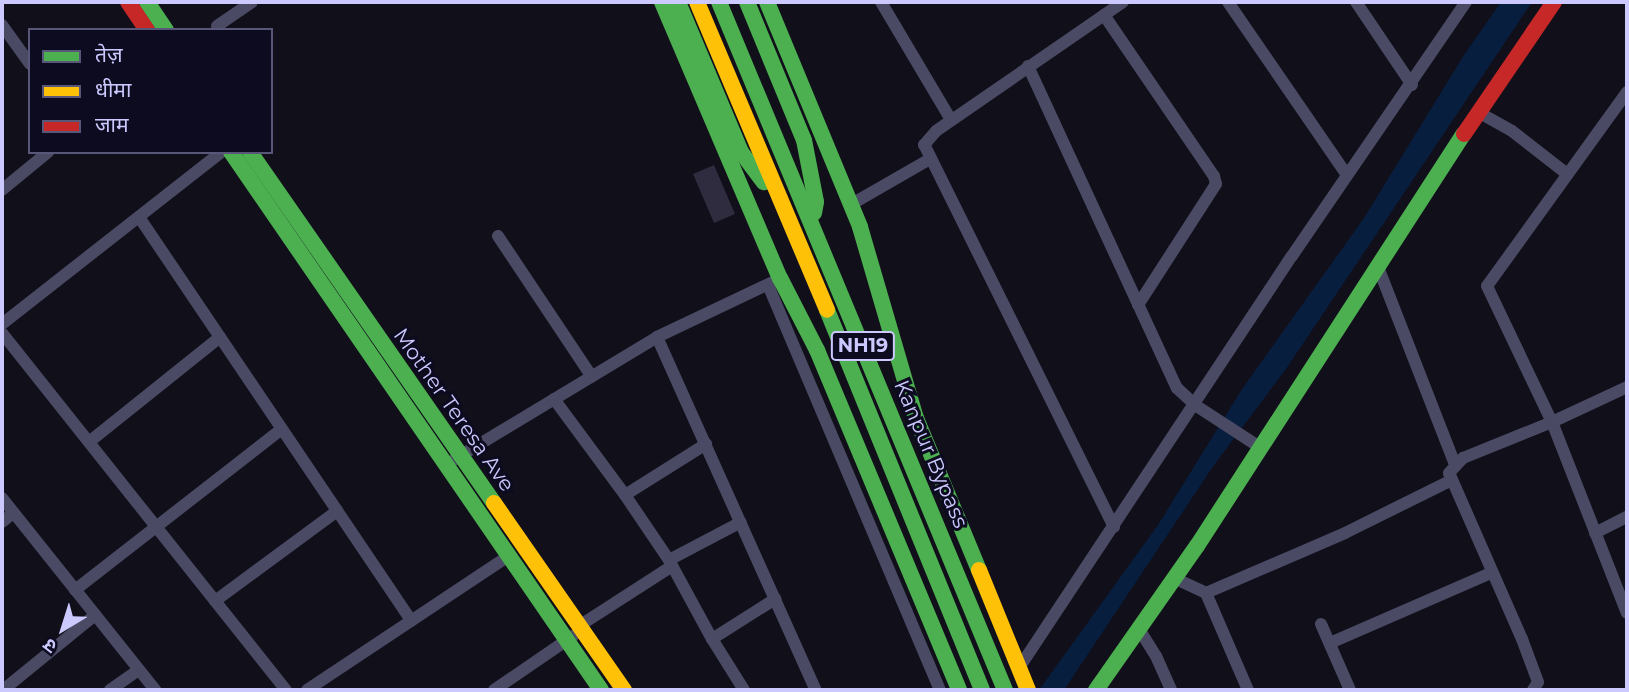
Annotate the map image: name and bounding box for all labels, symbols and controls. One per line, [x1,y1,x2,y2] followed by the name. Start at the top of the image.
[28,28,273,154] legend
[95,42,123,67] text: तेज़
[95,77,131,102] text: धीमा
[95,112,129,137] text: जाम
[388,324,520,496] street label: Mother Teresa Ave
[830,330,896,362] road number: NH19
[889,376,973,532] street label: Kanpur Bypass
[28,594,98,664] north arrow
[38,633,61,658] text: उ

